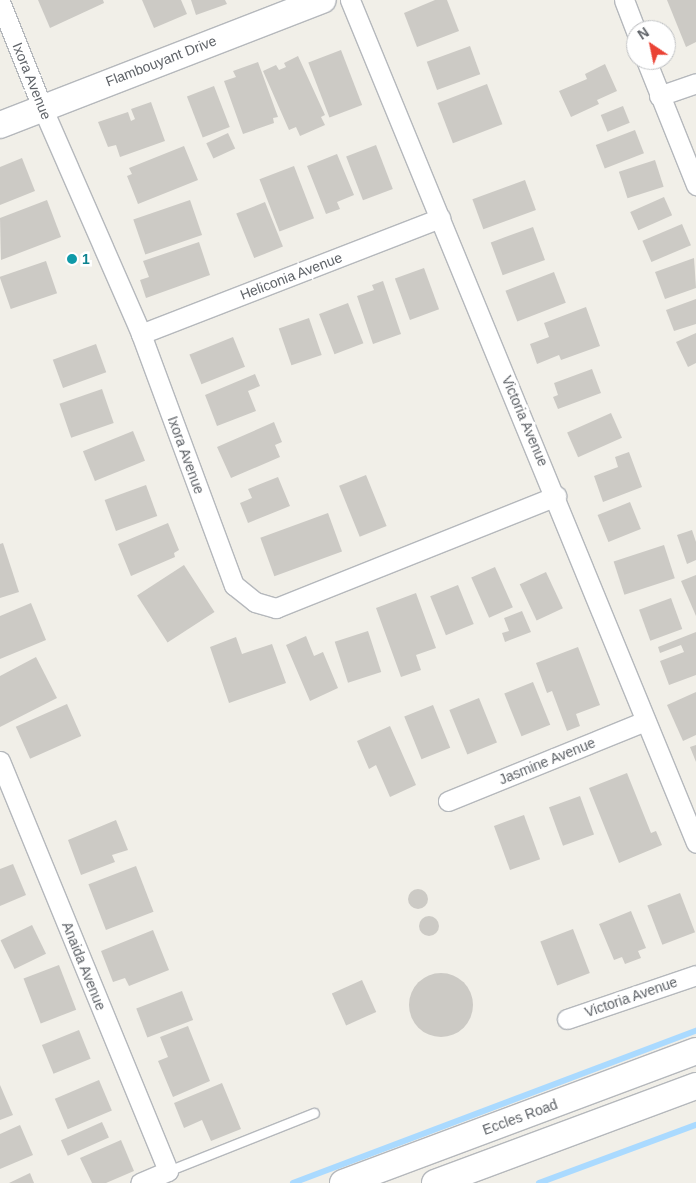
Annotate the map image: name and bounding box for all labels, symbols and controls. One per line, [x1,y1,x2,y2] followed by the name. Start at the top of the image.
[626,20,676,70] north arrow
[635,24,652,43] text: N
[103,32,219,90] street label: Flambouyant Drive
[9,40,55,122] street label: Ixora Avenue
[237,249,345,303] street label: Heliconia Avenue
[82,251,90,267] place label: 1
[66,253,78,265] marker: 1
[498,373,552,469] street label: Victoria Avenue
[164,413,208,497] street label: Ixora Avenue
[496,734,598,788] street label: Jasmine Avenue
[58,919,110,1013] street label: Anaida Avenue
[582,973,680,1021] street label: Victoria Avenue
[480,1096,560,1138] street label: Eccles Road

